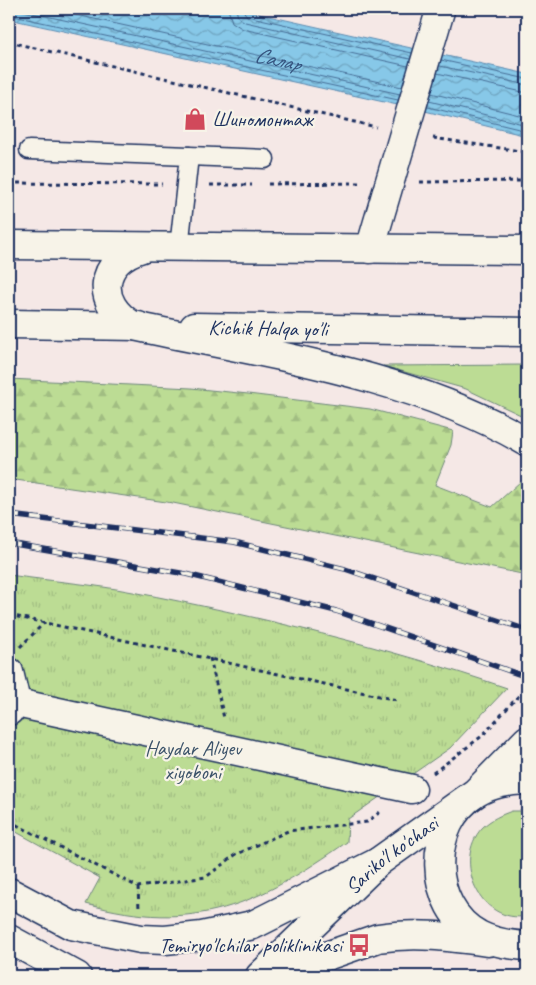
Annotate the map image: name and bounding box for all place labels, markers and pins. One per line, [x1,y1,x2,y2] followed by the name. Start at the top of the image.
[182,106,208,132] shop icon: Шиномонтаж
[212,106,315,132] place label: Шиномонтаж
[159,932,345,958] place label: Temiryo'lchilar poliklinikasi
[346,932,372,958] bus stop icon: Temiryo'lchilar poliklinikasi

